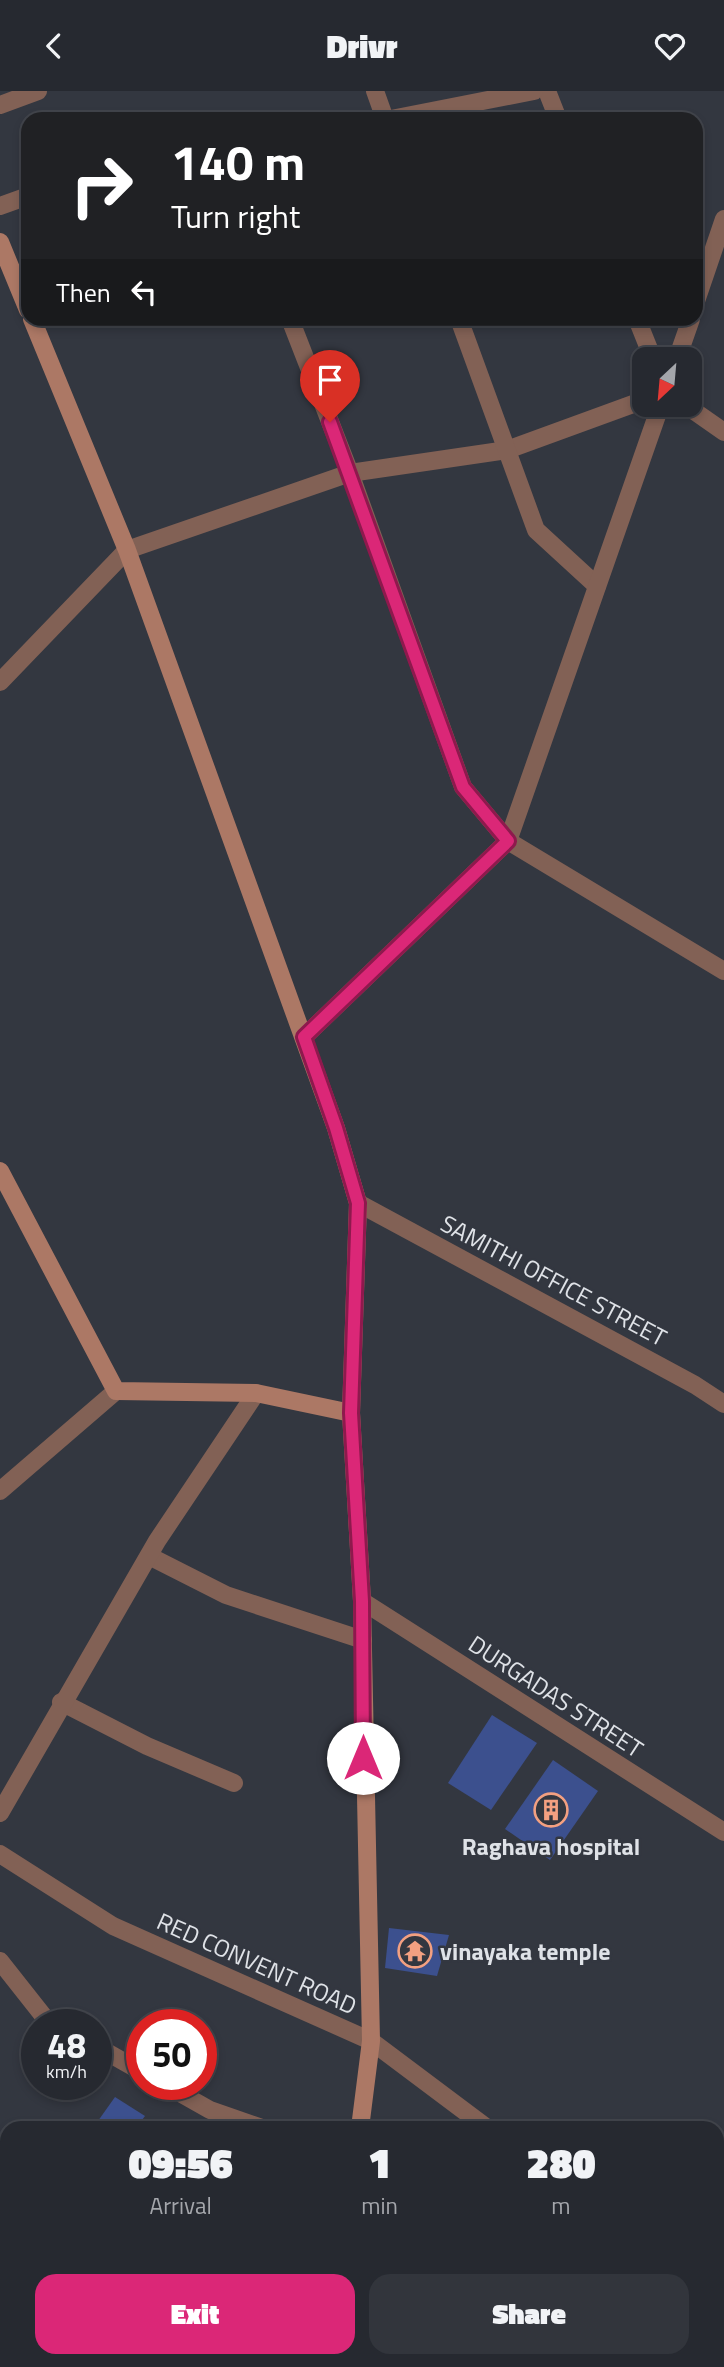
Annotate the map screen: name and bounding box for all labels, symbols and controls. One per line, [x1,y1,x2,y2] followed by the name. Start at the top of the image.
[327,22,397,70] text: Drivr
[35,27,73,65] icon: back
[651,27,689,65] icon: heart
[171,124,305,199] text: 140 m
[56,140,147,231] icon: right
[171,192,300,240] text: Turn right
[56,273,111,312] text: Then
[125,273,163,311] icon: left
[632,347,702,417] north arrow
[632,347,702,417] map controls
[300,350,360,422] pin
[311,361,349,399] icon: arrive
[435,1205,674,1355] street label: SAMITHI OFFICE STREET
[462,1626,651,1766] street label: DURGADAS STREET
[326,1721,400,1795] position arrow
[532,1791,570,1829] building icon: Raghava hospital
[462,1828,640,1864] place label: Raghava hospital
[151,1903,363,2023] street label: RED CONVENT ROAD
[396,1932,434,1970] temple icon: vinayaka temple
[440,1933,610,1969] place label: vinayaka temple
[126,2009,217,2100] speed limit sign: 50
[47,2018,86,2072] text: 48
[46,2058,87,2085] text: km/h
[128,2130,233,2194] text: 09:56
[368,2130,391,2194] text: 1
[526,2130,596,2194] text: 280
[149,2188,212,2223] text: Arrival
[361,2188,398,2223] text: min
[551,2188,571,2223] text: m
[35,2274,355,2354] button: Exit
[369,2274,689,2354] button: Share

